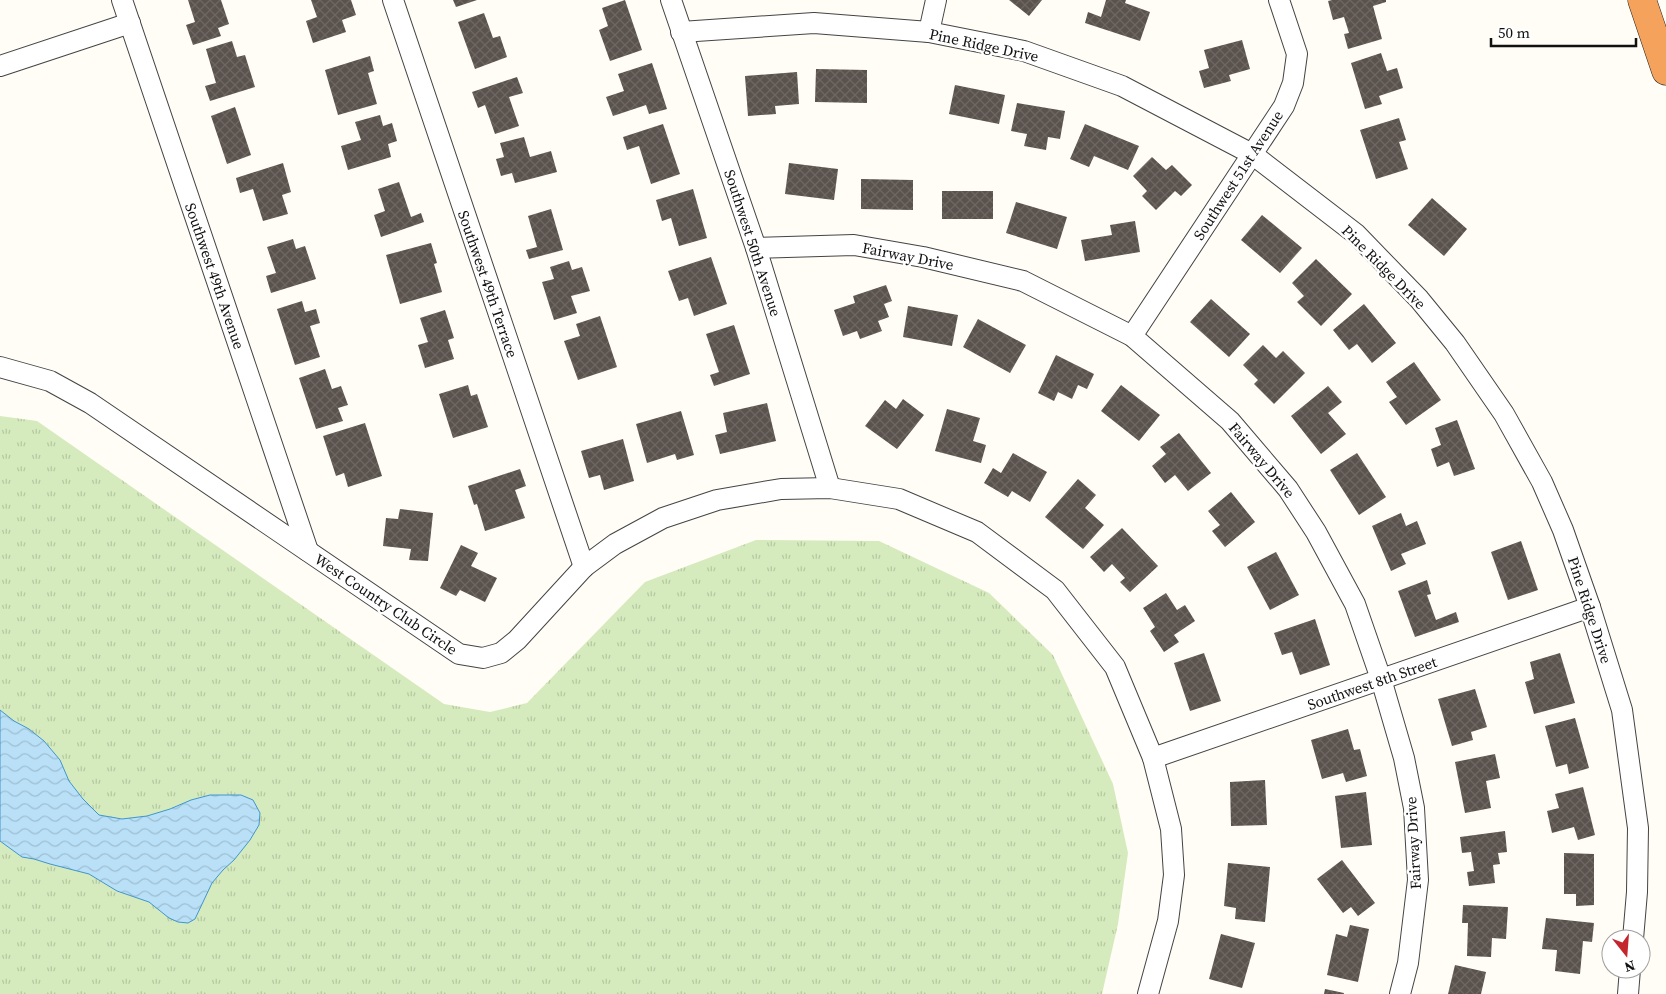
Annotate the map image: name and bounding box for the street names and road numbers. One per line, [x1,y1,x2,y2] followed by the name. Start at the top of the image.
[927,23,1041,67] street label: Pine Ridge Drive
[1188,106,1288,244] street label: Southwest 51st Avenue
[719,167,787,319] street label: Southwest 50th Avenue
[180,200,250,352] street label: Southwest 49th Avenue
[453,208,523,361] street label: Southwest 49th Terrace
[1337,220,1431,314] street label: Pine Ridge Drive
[860,237,956,275] street label: Fairway Drive
[1224,418,1300,503] street label: Fairway Drive
[311,548,462,660] street label: West Country Club Circle
[1563,554,1617,666] street label: Pine Ridge Drive
[1305,651,1439,715] street label: Southwest 8th Street
[1400,796,1426,890] street label: Fairway Drive

